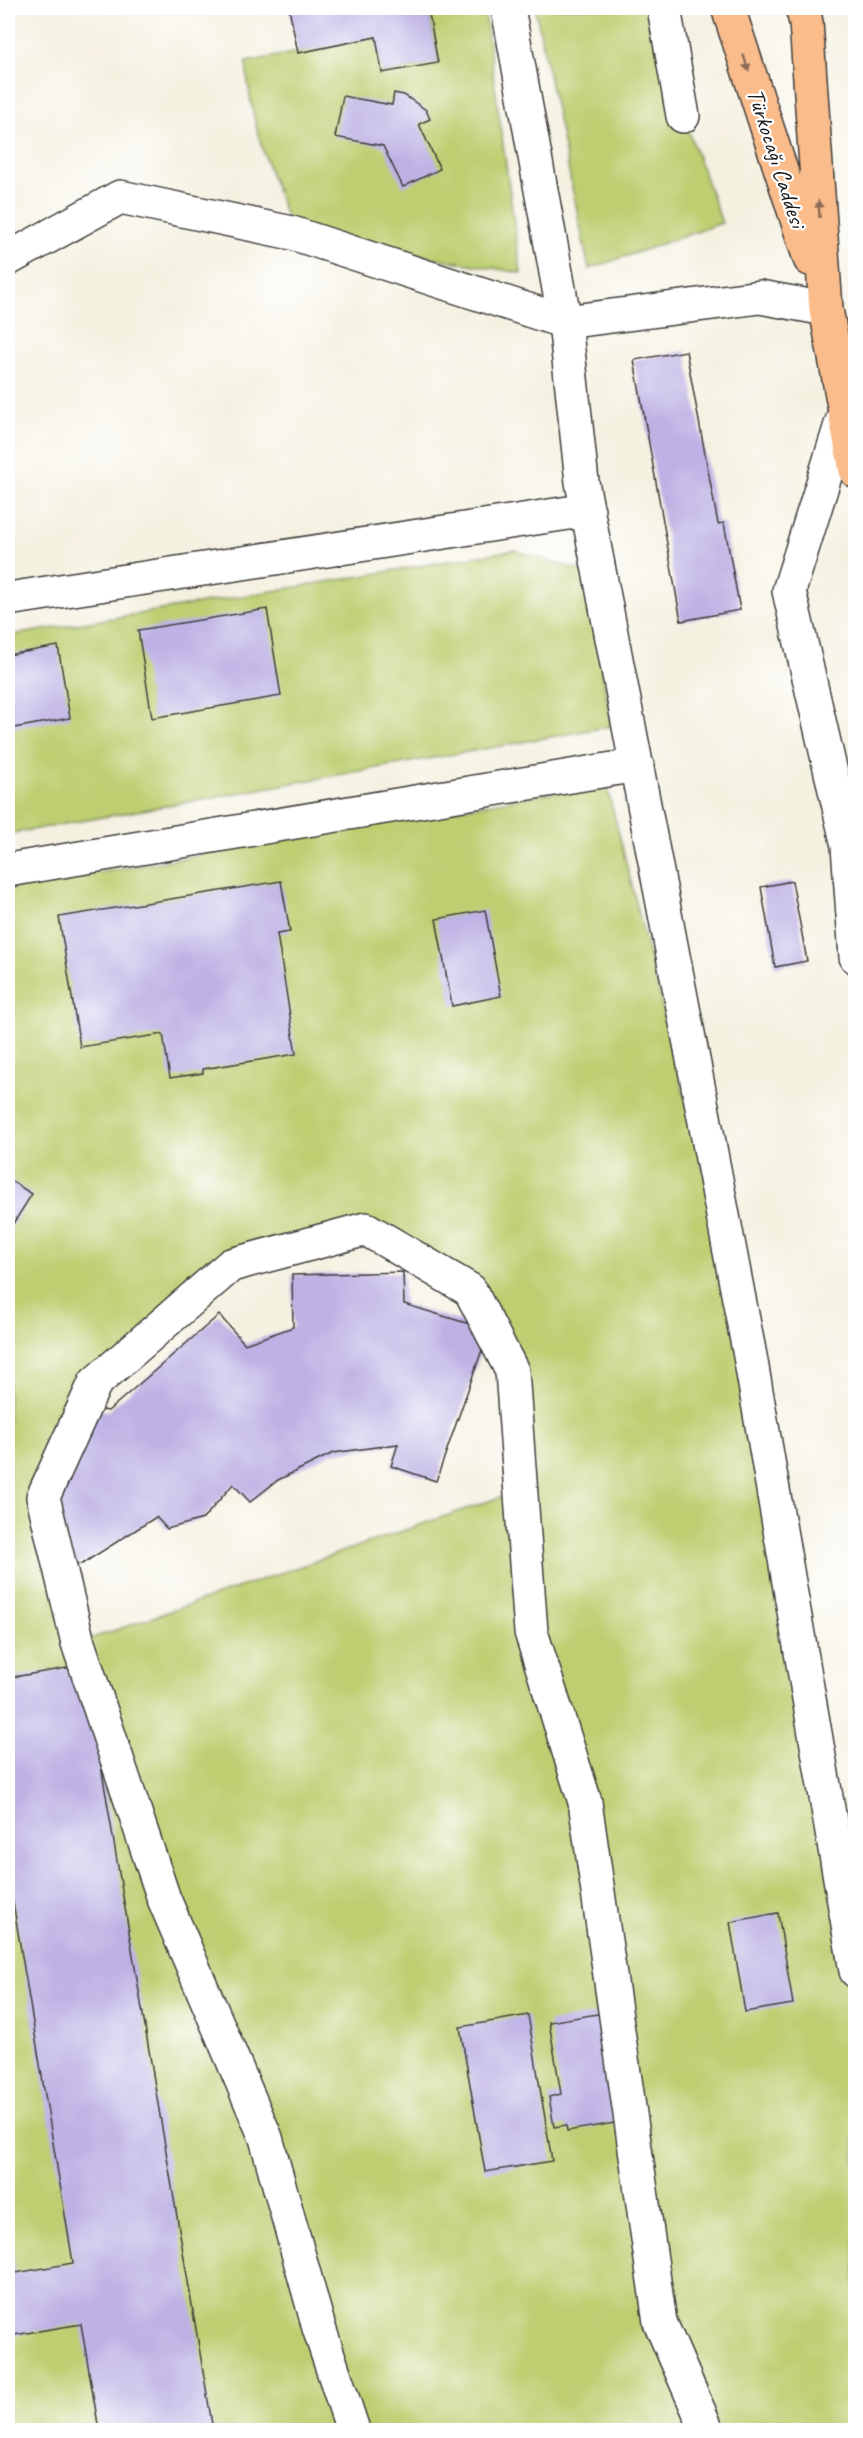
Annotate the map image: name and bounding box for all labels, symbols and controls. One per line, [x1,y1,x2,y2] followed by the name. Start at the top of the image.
[742,54,752,72] one-way arrow
[740,85,815,235] street label: Türkocağı Caddesi
[814,199,824,218] one-way arrow

